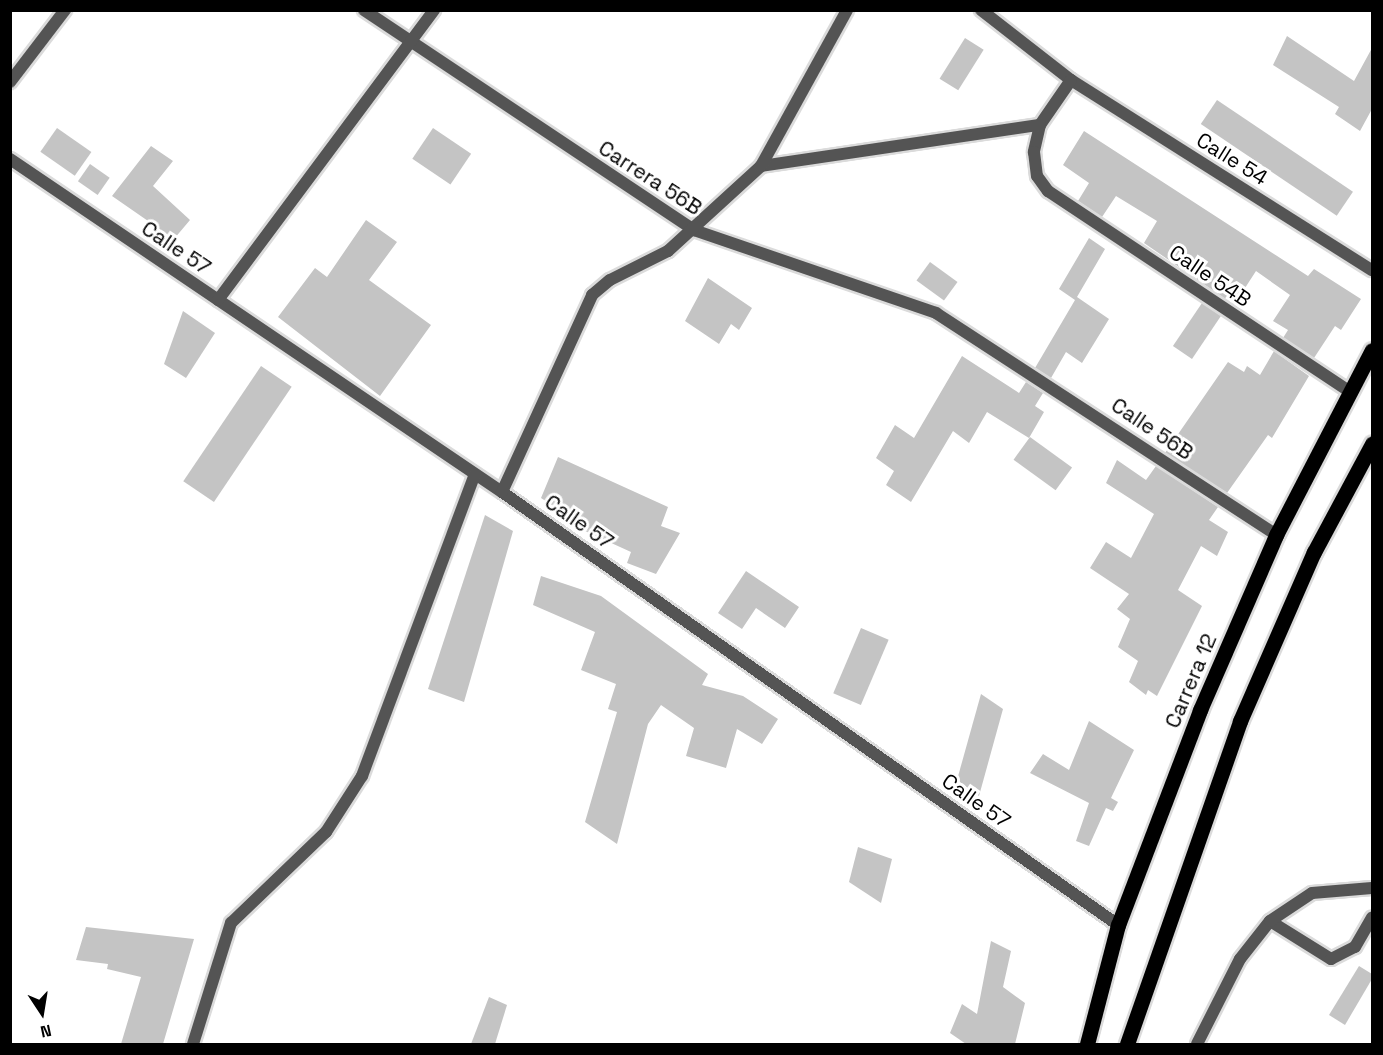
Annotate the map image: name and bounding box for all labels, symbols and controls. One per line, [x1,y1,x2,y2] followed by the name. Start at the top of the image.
[1192,127,1272,191] street label: Calle 54
[594,135,706,221] street label: Carrera 56B
[137,216,215,280] street label: Calle 57
[1164,239,1256,313] street label: Calle 54B
[1106,393,1198,465] street label: Calle 56B
[540,489,618,555] street label: Calle 57
[1160,630,1222,732] street label: Carrera 12
[937,768,1015,834] street label: Calle 57
[12,983,72,1043] north arrow
[38,1020,53,1042] text: N

